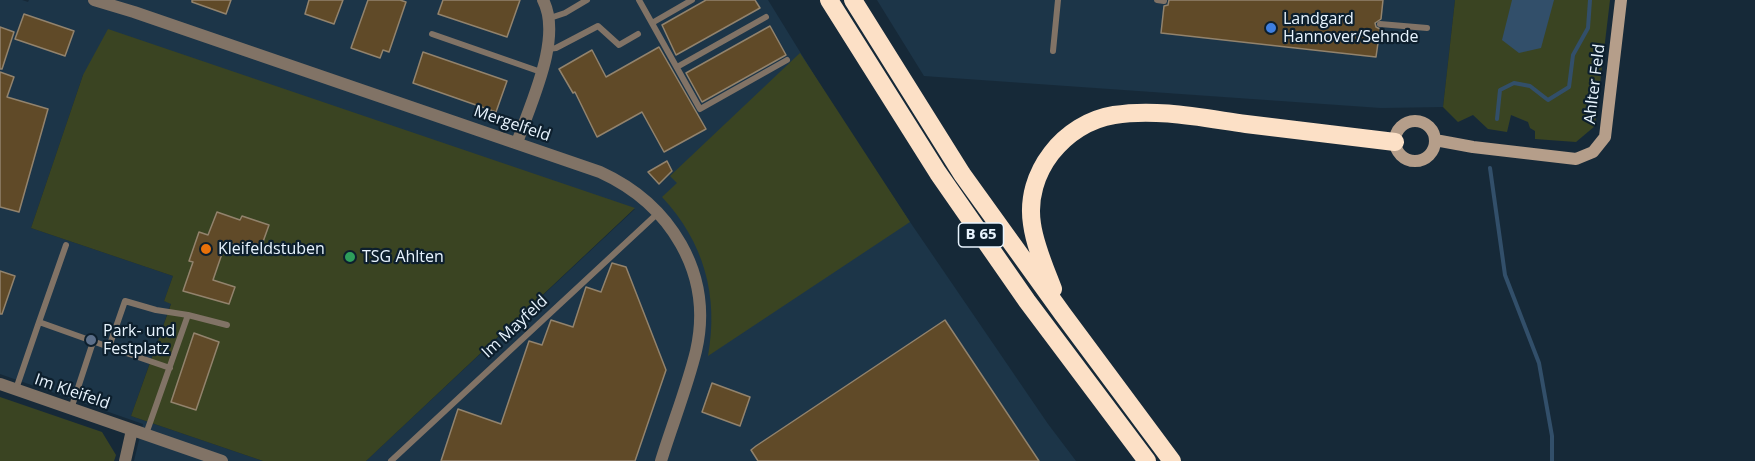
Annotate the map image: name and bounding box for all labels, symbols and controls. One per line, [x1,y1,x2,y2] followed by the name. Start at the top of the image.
[1283,9,1418,47] place label: Landgard Hannover/Sehnde
[1264,21,1278,35] marker: Landgard Hannover/Sehnde
[1581,43,1609,125] street label: Ahlter Feld
[471,102,553,146] street label: Mergelfeld
[958,223,1004,247] road number: B 65
[218,239,325,259] place label: Kleifeldstuben
[199,242,213,256] marker: Kleifeldstuben
[362,247,444,267] place label: TSG Ahlten
[343,250,357,264] marker: TSG Ahlten
[478,292,552,362] street label: Im Mayfeld
[103,321,175,359] place label: Park- und Festplatz
[84,333,98,347] marker: Park- und Festplatz
[32,370,112,414] street label: Im Kleifeld

